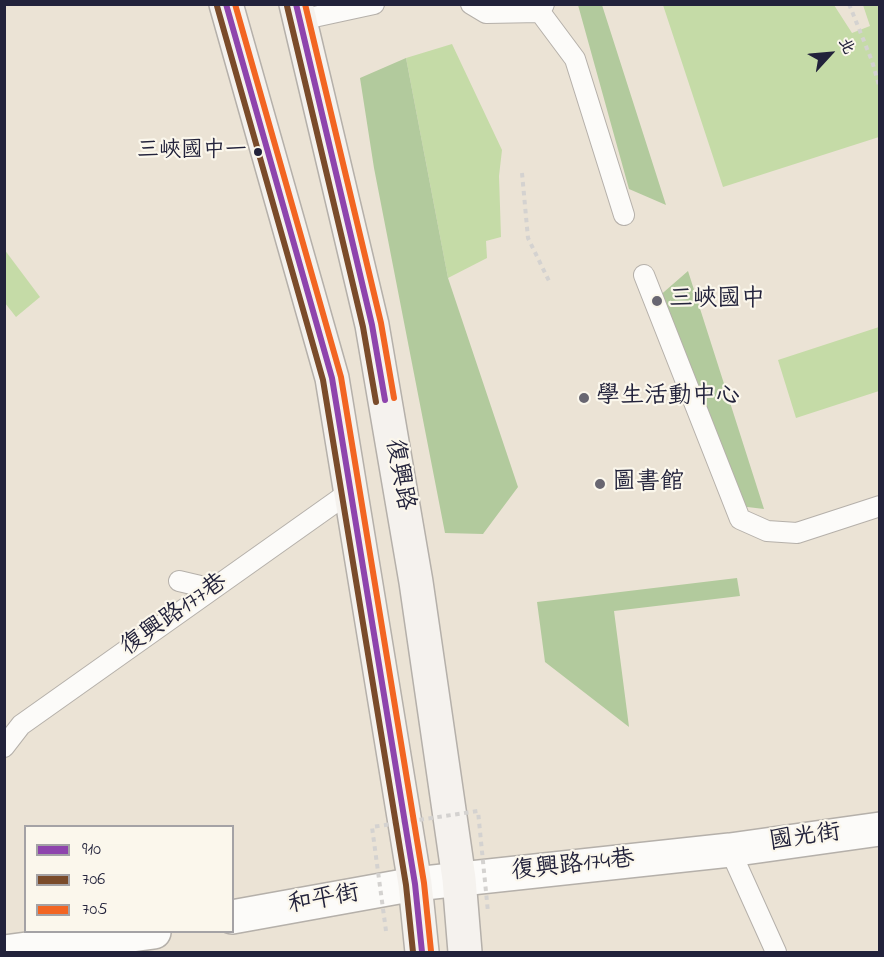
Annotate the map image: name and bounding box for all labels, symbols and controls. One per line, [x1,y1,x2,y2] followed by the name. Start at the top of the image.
[800,24,860,84] north arrow
[832,34,860,59] text: 北
[137,139,247,165] place label: 三峽國中一
[252,146,264,158] marker: 三峽國中一
[669,287,765,315] place label: 三峽國中
[650,294,664,308] marker: 三峽國中
[596,384,740,412] place label: 學生活動中心
[577,391,591,405] marker: 學生活動中心
[378,437,418,513] street label: 復興路
[612,470,684,498] place label: 圖書館
[593,477,607,491] marker: 圖書館
[116,569,234,663] street label: 復興路177巷
[767,820,843,858] street label: 國光街
[24,825,234,933] legend
[82,837,101,863] text: 910
[510,846,636,888] street label: 復興路174巷
[82,867,105,893] text: 706
[286,881,362,921] street label: 和平街
[82,897,108,923] text: 705

